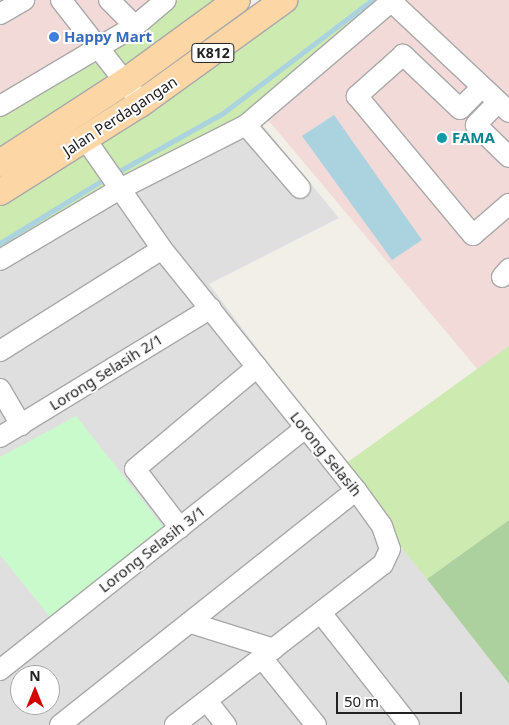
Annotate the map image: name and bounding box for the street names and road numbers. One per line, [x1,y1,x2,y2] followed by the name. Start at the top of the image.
[190,42,236,64] road number: K812
[59,72,181,160] street label: Jalan Perdagangan
[46,330,166,414] street label: Lorong Selasih 2/1
[286,408,366,500] street label: Lorong Selasih
[95,502,209,596] street label: Lorong Selasih 3/1

